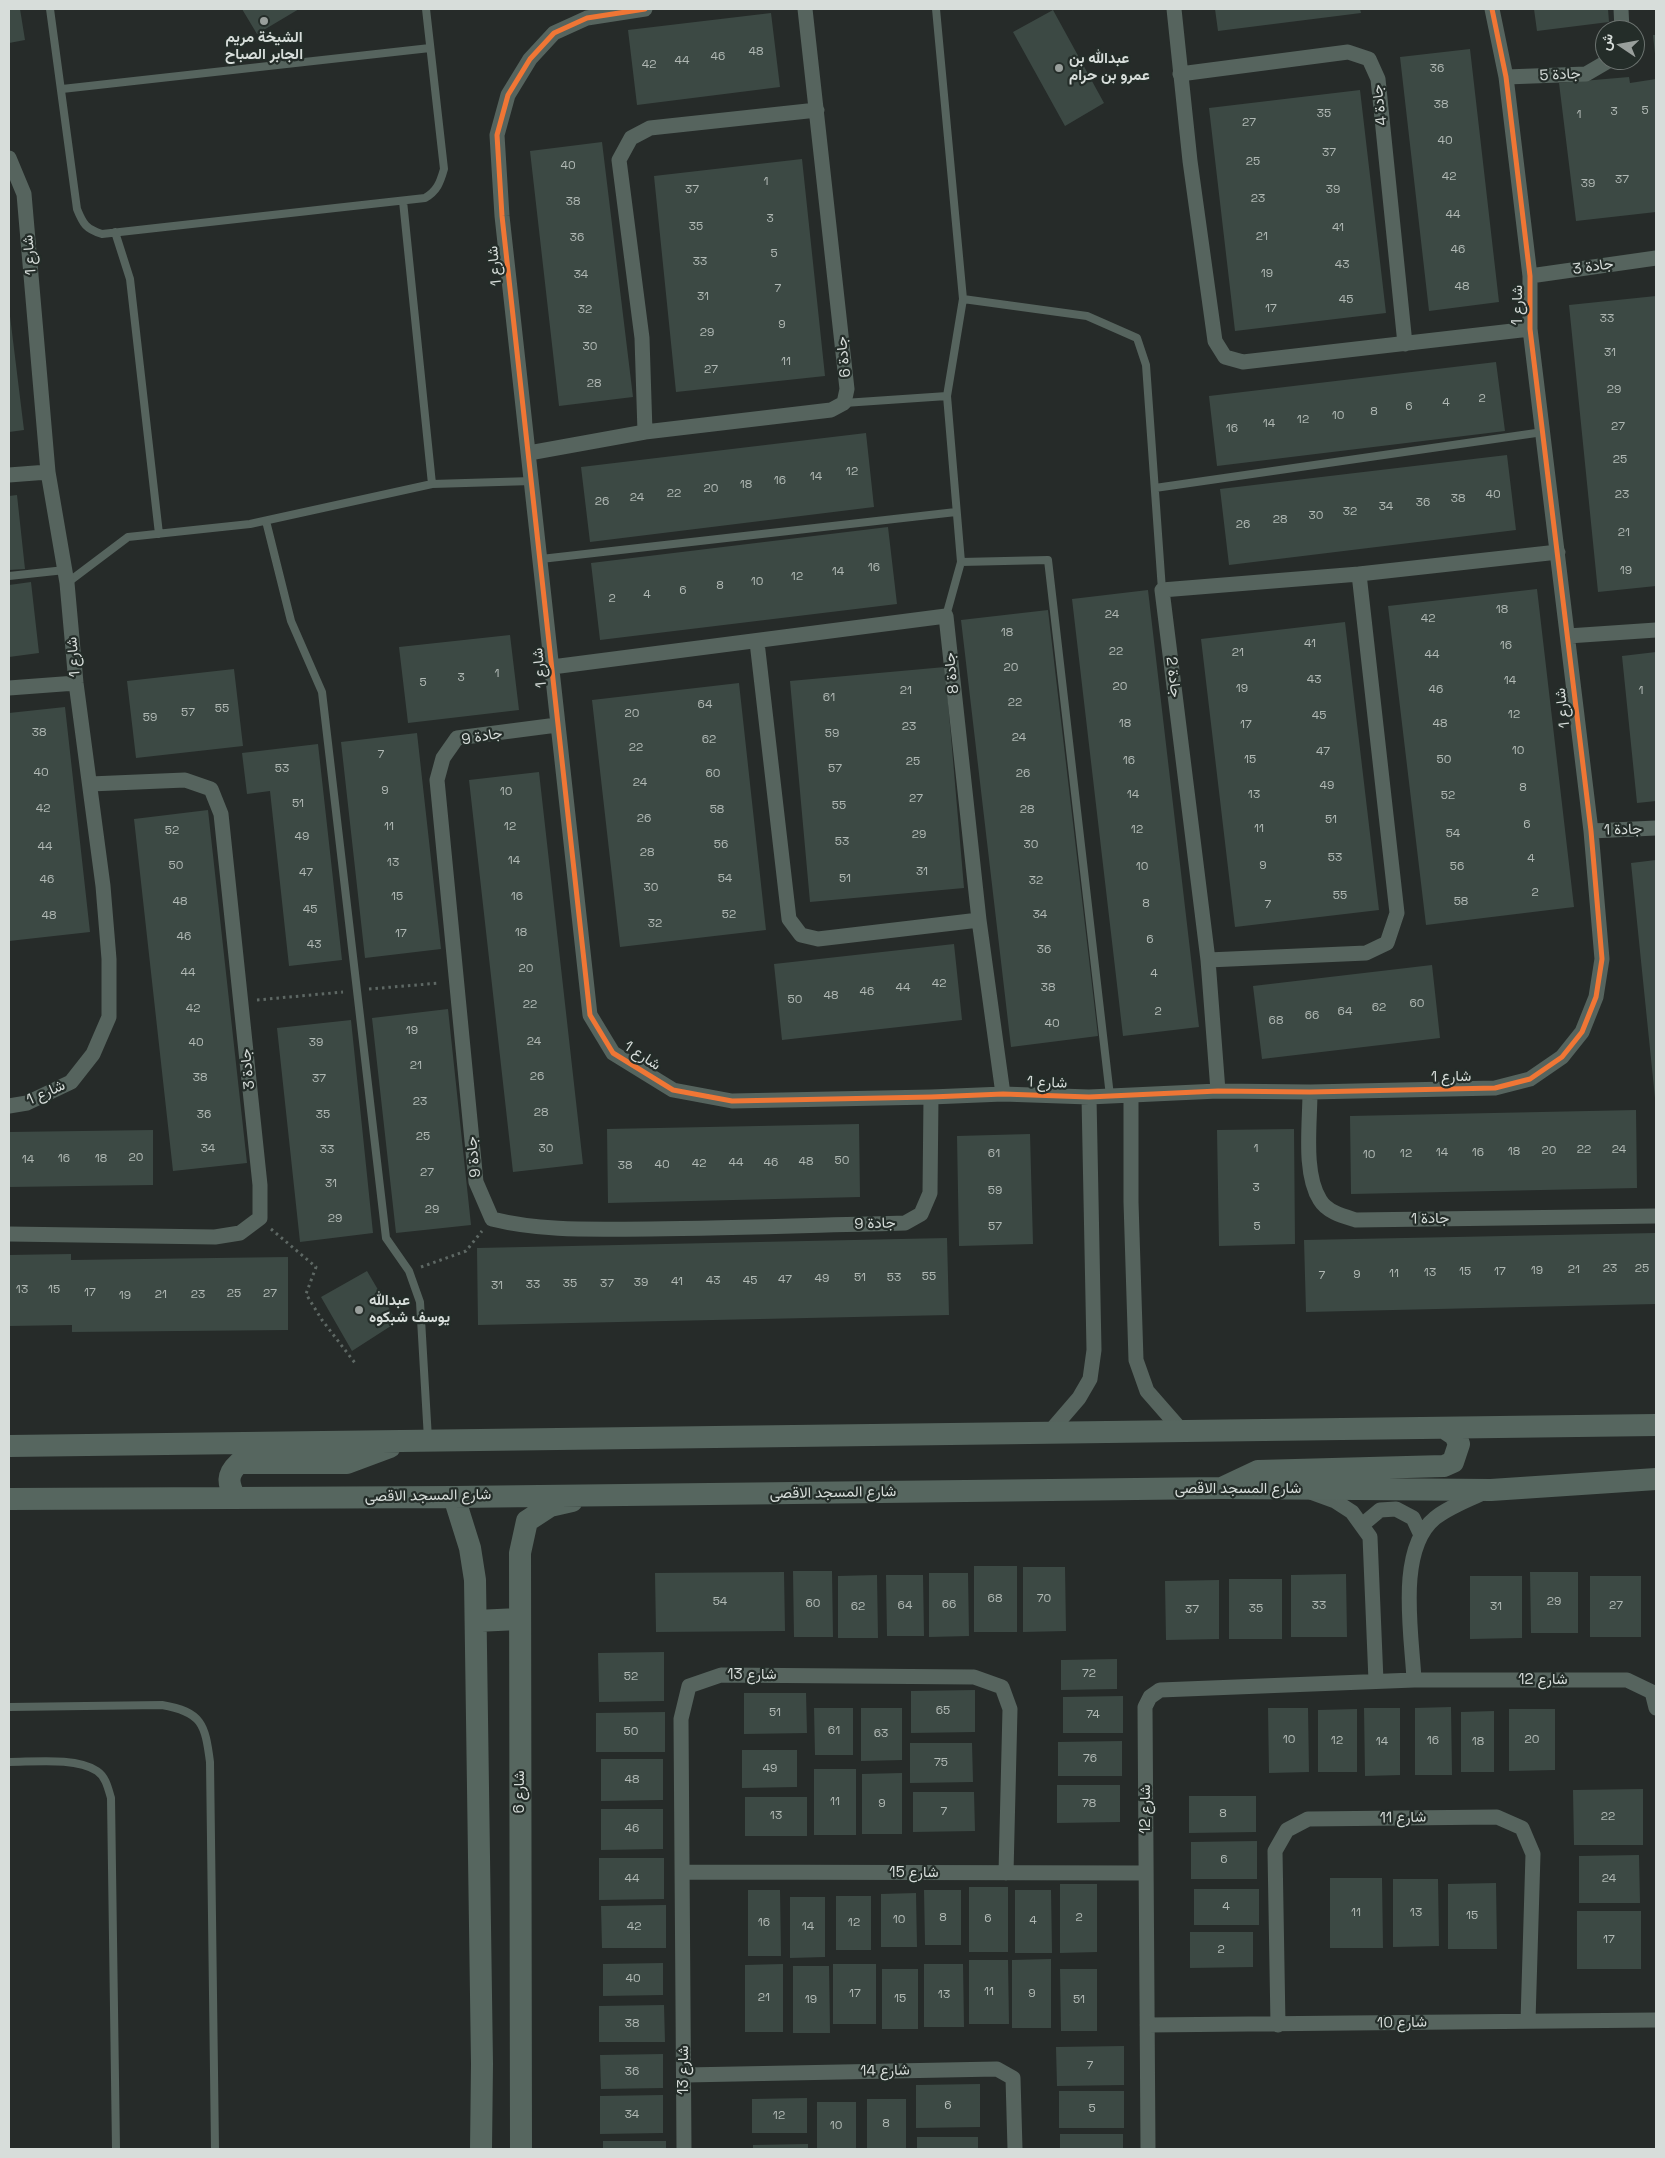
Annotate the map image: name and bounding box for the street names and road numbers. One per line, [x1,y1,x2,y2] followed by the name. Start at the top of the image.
[1539,65,1581,85] street label: جادة 5
[1369,83,1391,127] street label: جادة 4
[19,234,41,276] street label: شارع 1
[484,245,506,287] street label: شارع 1
[1571,255,1615,279] street label: جادة 3
[1509,285,1527,325] street label: شارع 1
[833,336,855,378] street label: جادة 6
[63,636,85,678] street label: شارع 1
[529,647,551,689] street label: شارع 1
[941,652,963,694] street label: جادة 8
[1162,656,1184,698] street label: جادة 2
[1552,687,1574,729] street label: شارع 1
[460,725,504,749] street label: جادة 9
[1604,820,1642,840] street label: جادة 1
[620,1037,664,1075] street label: شارع 1
[237,1048,259,1090] street label: جادة 3
[1431,1068,1471,1086] street label: شارع 1
[1027,1073,1067,1093] street label: شارع 1
[24,1077,68,1109] street label: شارع 1
[463,1136,485,1178] street label: جادة 9
[1411,1210,1449,1228] street label: جادة 1
[854,1214,896,1234] street label: جادة 9
[1175,1480,1301,1498] street label: شارع المسجد الاقصى
[770,1483,896,1503] street label: شارع المسجد الاقصى
[365,1486,491,1506] street label: شارع المسجد الاقصى
[727,1666,777,1684] street label: شارع 13
[1518,1671,1568,1689] street label: شارع 12
[511,1770,529,1814] street label: شارع 6
[1137,1784,1155,1834] street label: شارع 12
[1380,1809,1426,1827] street label: شارع 11
[889,1864,939,1882] street label: شارع 15
[1377,2014,1427,2032] street label: شارع 10
[675,2045,693,2095] street label: شارع 13
[860,2062,910,2080] street label: شارع 14

